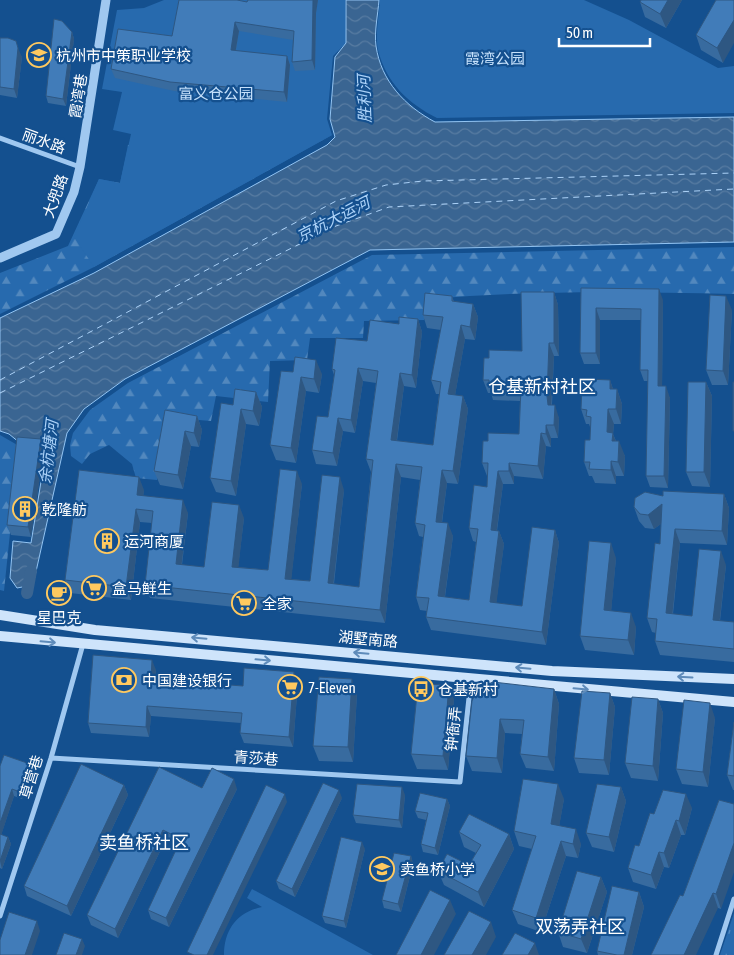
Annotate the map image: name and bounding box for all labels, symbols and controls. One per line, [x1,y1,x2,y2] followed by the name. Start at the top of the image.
[559,15,650,47] scale bar
[566,24,593,41] text: 50 m
[26,42,52,68] school or university icon: 杭州市中策职业学校
[56,47,191,64] place label: 杭州市中策职业学校
[465,50,525,67] park label: 霞湾公园
[66,72,90,120] street label: 霞湾巷
[354,72,374,123] water label: 胜利河
[178,85,254,102] park label: 富义仓公园
[20,125,68,157] street label: 丽水路
[39,172,71,220] street label: 大兜路
[293,191,375,245] water label: 京杭大运河
[488,376,596,397] district label: 仓基新村社区
[35,416,61,485] water label: 余杭塘河
[12,496,38,522] building icon: 乾隆舫
[42,501,87,518] place label: 乾隆舫
[94,528,120,554] building icon: 运河商厦
[124,533,184,550] place label: 运河商厦
[81,575,107,601] supermarket icon: 盒马鲜生
[46,580,72,606] cafe icon: 星巴克
[112,580,172,597] place label: 盒马鲜生
[231,590,257,616] supermarket icon: 全家
[262,595,292,612] place label: 全家
[36,609,82,626] place label: 星巴克
[337,628,399,650] street label: 湖墅南路
[192,633,208,643] one-way arrow
[40,637,56,646] one-way arrow
[354,648,370,658] one-way arrow
[254,655,270,665] one-way arrow
[515,663,531,673] one-way arrow
[111,667,137,693] bank icon: 中国建设银行
[142,672,232,689] place label: 中国建设银行
[678,673,694,682] one-way arrow
[277,674,303,700] supermarket icon: 7-Eleven
[408,676,434,702] bus stop icon: 仓基新村
[308,679,356,696] place label: 7-Eleven
[438,681,498,698] place label: 仓基新村
[573,684,589,693] one-way arrow
[442,706,464,752] street label: 钟衙弄
[233,748,279,768] street label: 青莎巷
[16,753,46,801] street label: 草营巷
[99,832,189,853] district label: 卖鱼桥社区
[369,856,395,882] school or university icon: 卖鱼桥小学
[400,861,475,878] place label: 卖鱼桥小学
[535,916,625,937] district label: 双荡弄社区

